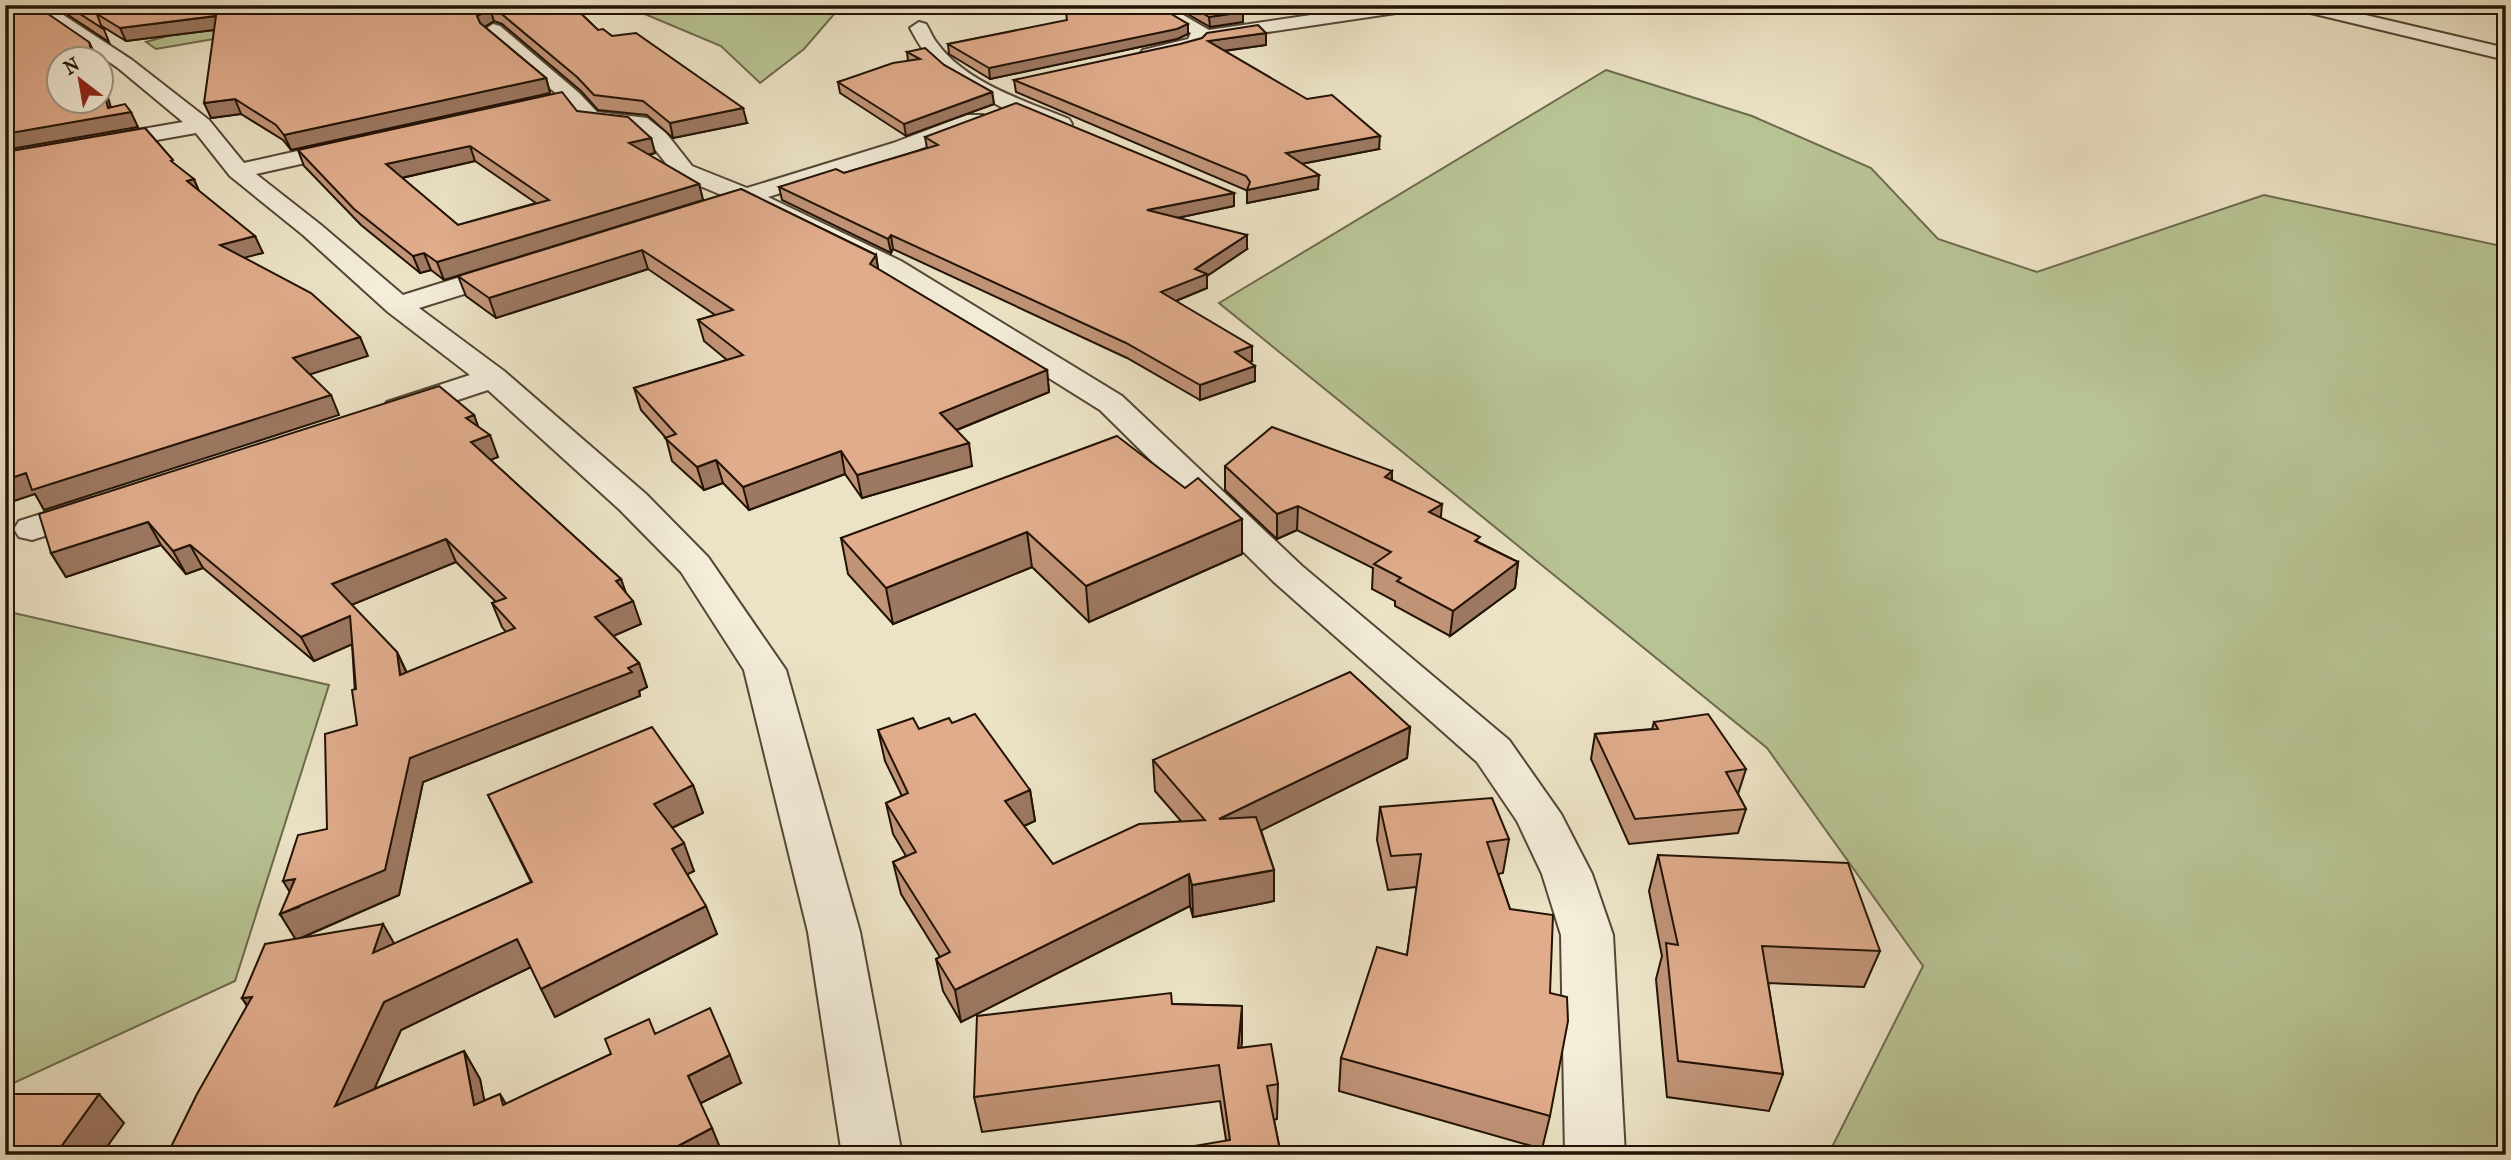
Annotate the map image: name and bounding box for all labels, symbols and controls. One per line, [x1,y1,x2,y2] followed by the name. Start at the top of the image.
[46,46,116,116] north arrow
[60,53,84,79] text: N

